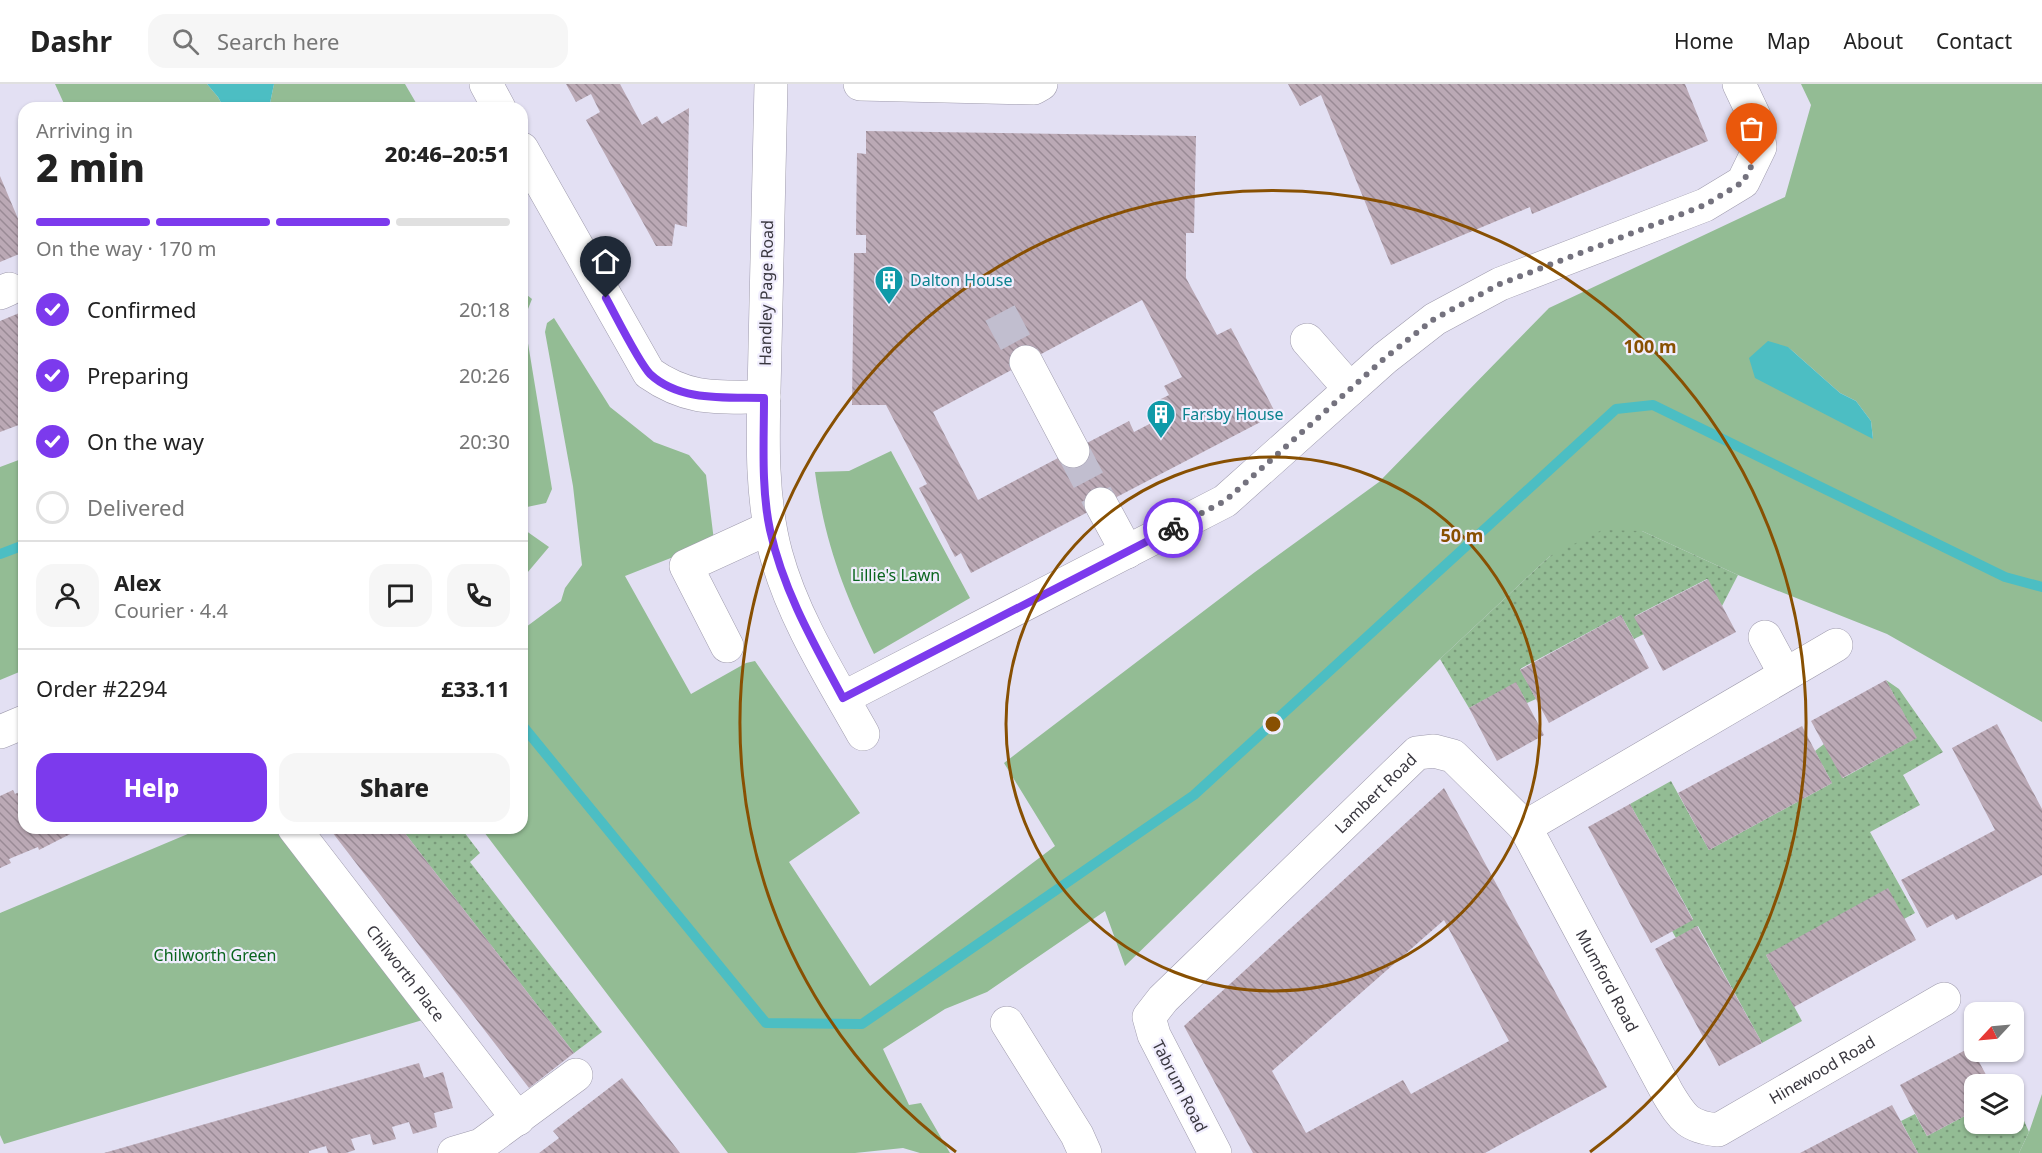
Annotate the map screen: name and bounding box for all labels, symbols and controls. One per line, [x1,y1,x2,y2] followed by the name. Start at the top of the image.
[148,14,568,68] search box
[30,22,112,60] text: Dashr
[169,25,202,58] icon: search
[217,26,339,56] text: Search here
[1674,27,1734,55] text: Home
[1767,27,1810,55] text: Map
[1843,27,1903,55] text: About
[1936,27,2012,55] text: Contact
[1726,103,1777,165] pin
[1735,112,1768,145] icon: bag
[36,117,133,144] text: Arriving in
[385,138,510,168] text: 20:46–20:51
[36,140,145,193] text: 2 min
[754,220,778,366] street label: Handley Page Road
[36,235,216,262] text: On the way · 170 m
[580,236,631,298] pin
[589,245,622,278] icon: home
[873,264,905,306] building icon: Dalton House
[910,269,1012,291] place label: Dalton House
[36,293,69,326] icon: check
[87,294,197,324] text: Confirmed
[459,296,510,323] text: 20:18
[1623,334,1677,358] text: 100 m
[36,359,69,392] icon: check
[87,360,189,390] text: Preparing
[459,362,510,389] text: 20:26
[1145,398,1177,440] building icon: Farsby House
[1182,403,1284,425] place label: Farsby House
[36,425,69,458] icon: check
[87,426,204,456] text: On the way
[459,428,510,455] text: 20:30
[87,492,185,522] text: Delivered
[1143,498,1203,558] courier
[1157,512,1190,545] icon: bike
[1441,523,1483,547] text: 50 m
[36,564,99,627] button: person
[369,564,432,627] button: chat
[447,564,510,627] button: phone
[852,564,940,586] park label: Lillie's Lawn
[114,567,161,597] text: Alex
[114,597,228,624] text: Courier · 4.4
[36,673,167,703] text: Order #2294
[441,673,510,703] text: £33.11
[1263,714,1283,734] centre of rings
[1330,748,1421,838] street label: Lambert Road
[36,753,267,822] button: Help
[279,753,510,822] button: Share
[361,920,450,1026] street label: Chilworth Place
[1571,925,1644,1036] street label: Mumford Road
[154,944,276,966] park label: Chilworth Green
[1964,1002,2024,1062] north arrow
[1964,1002,2024,1134] map controls
[1765,1030,1879,1109] street label: Hinewood Road
[1147,1036,1213,1136] street label: Tabrum Road
[1964,1074,2024,1134] button: layers

